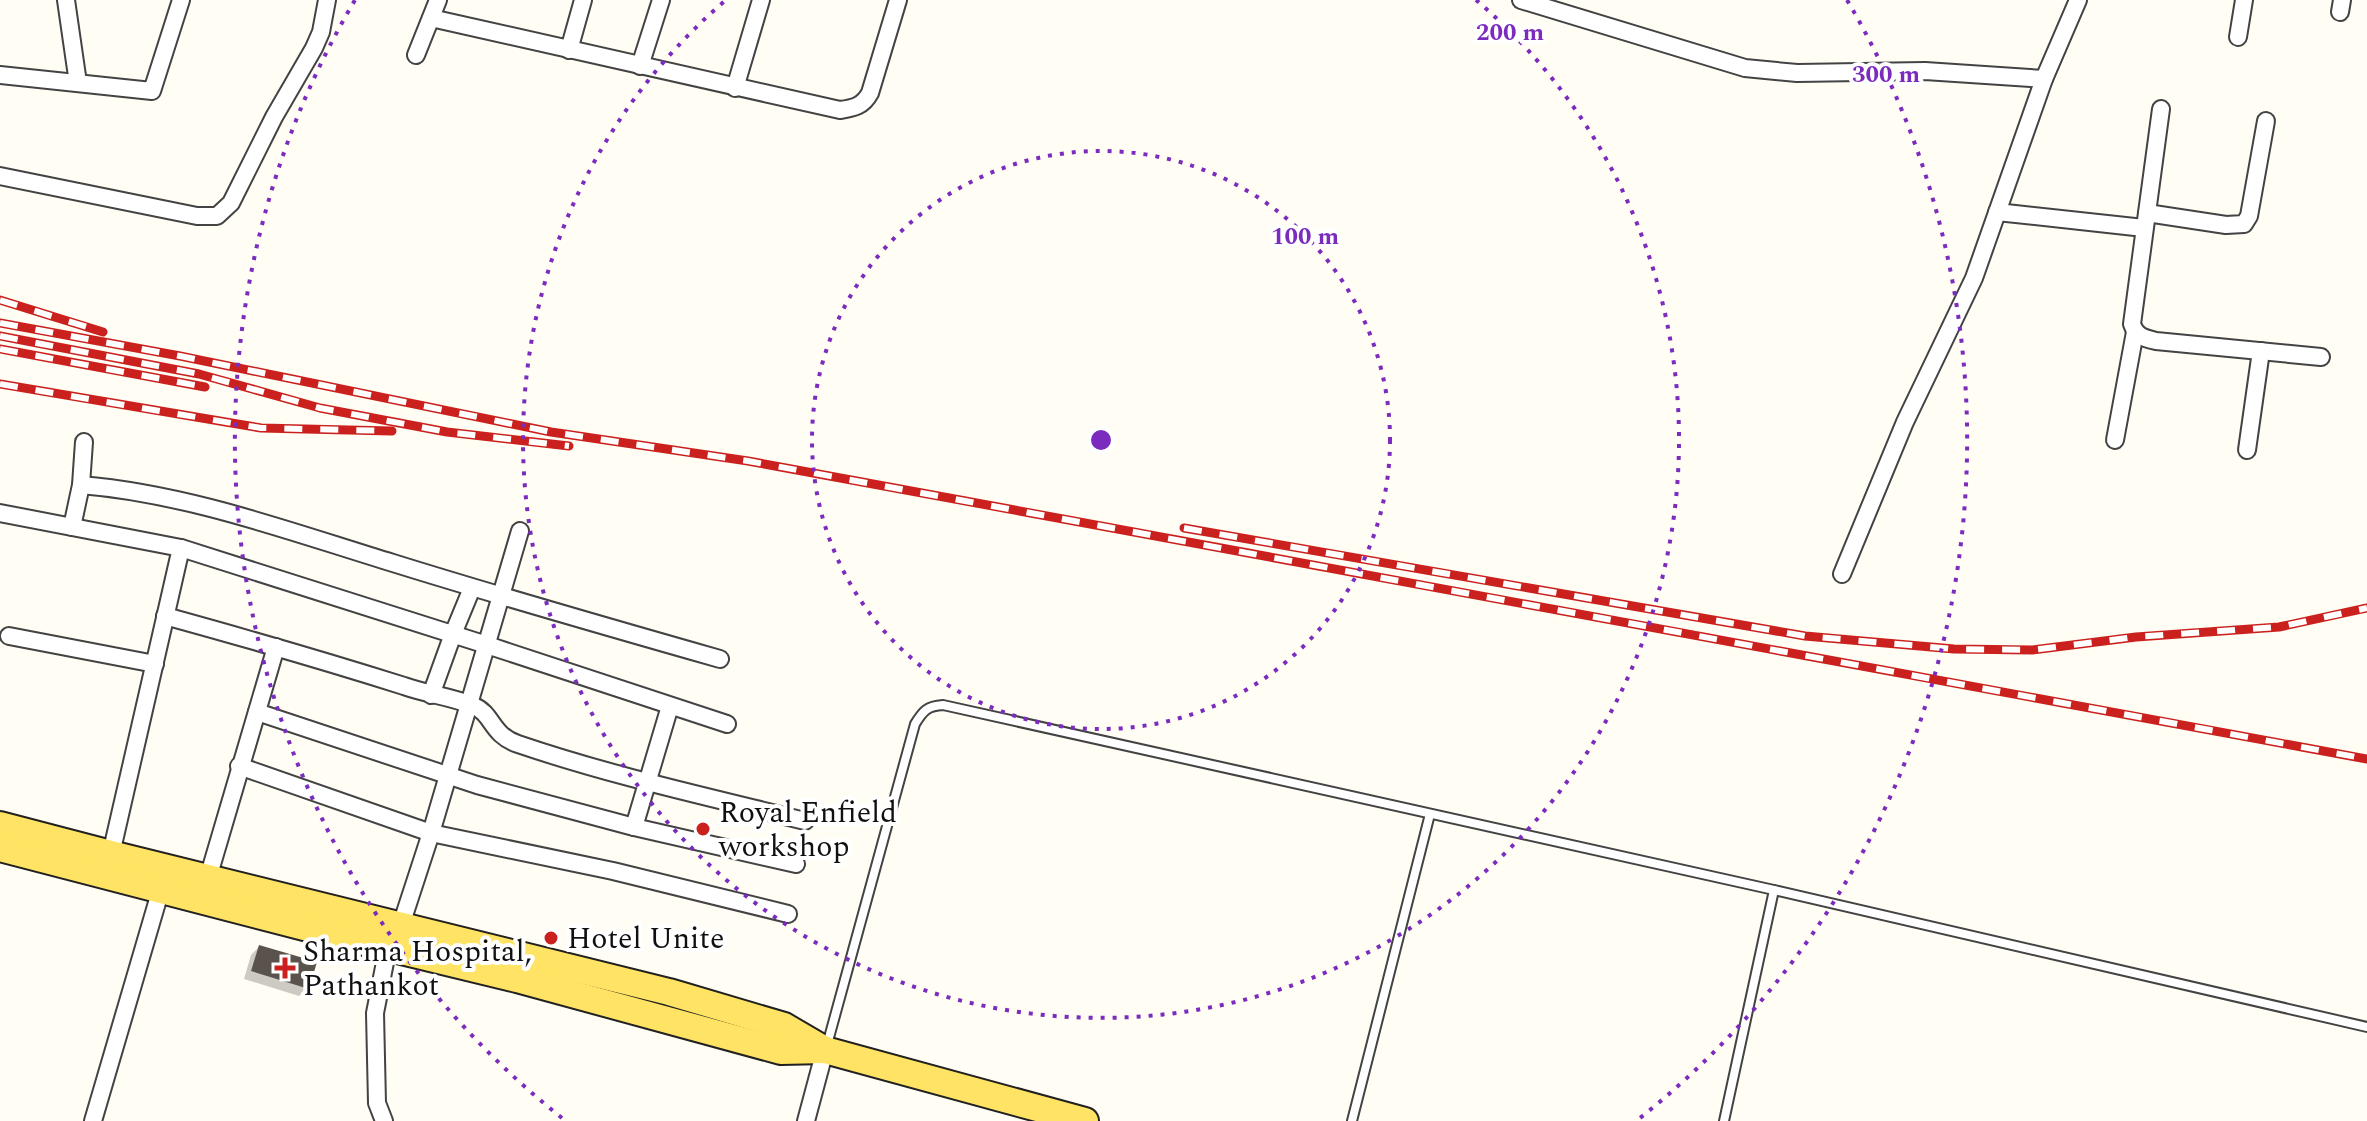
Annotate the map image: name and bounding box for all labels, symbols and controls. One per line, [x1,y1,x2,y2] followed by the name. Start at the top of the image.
[1476,15,1544,51] text: 200 m
[1852,57,1920,93] text: 300 m
[1271,219,1339,255] text: 100 m
[1087,426,1115,454] centre of rings
[718,790,897,870] place label: Royal Enfield workshop
[694,820,712,838] marker: Royal Enfield workshop
[567,916,724,962] place label: Hotel Unite
[303,929,532,1009] place label: Sharma Hospital, Pathankot
[542,929,560,947] marker: Hotel Unite
[274,957,296,979] marker: Sharma Hospital, Pathankot

